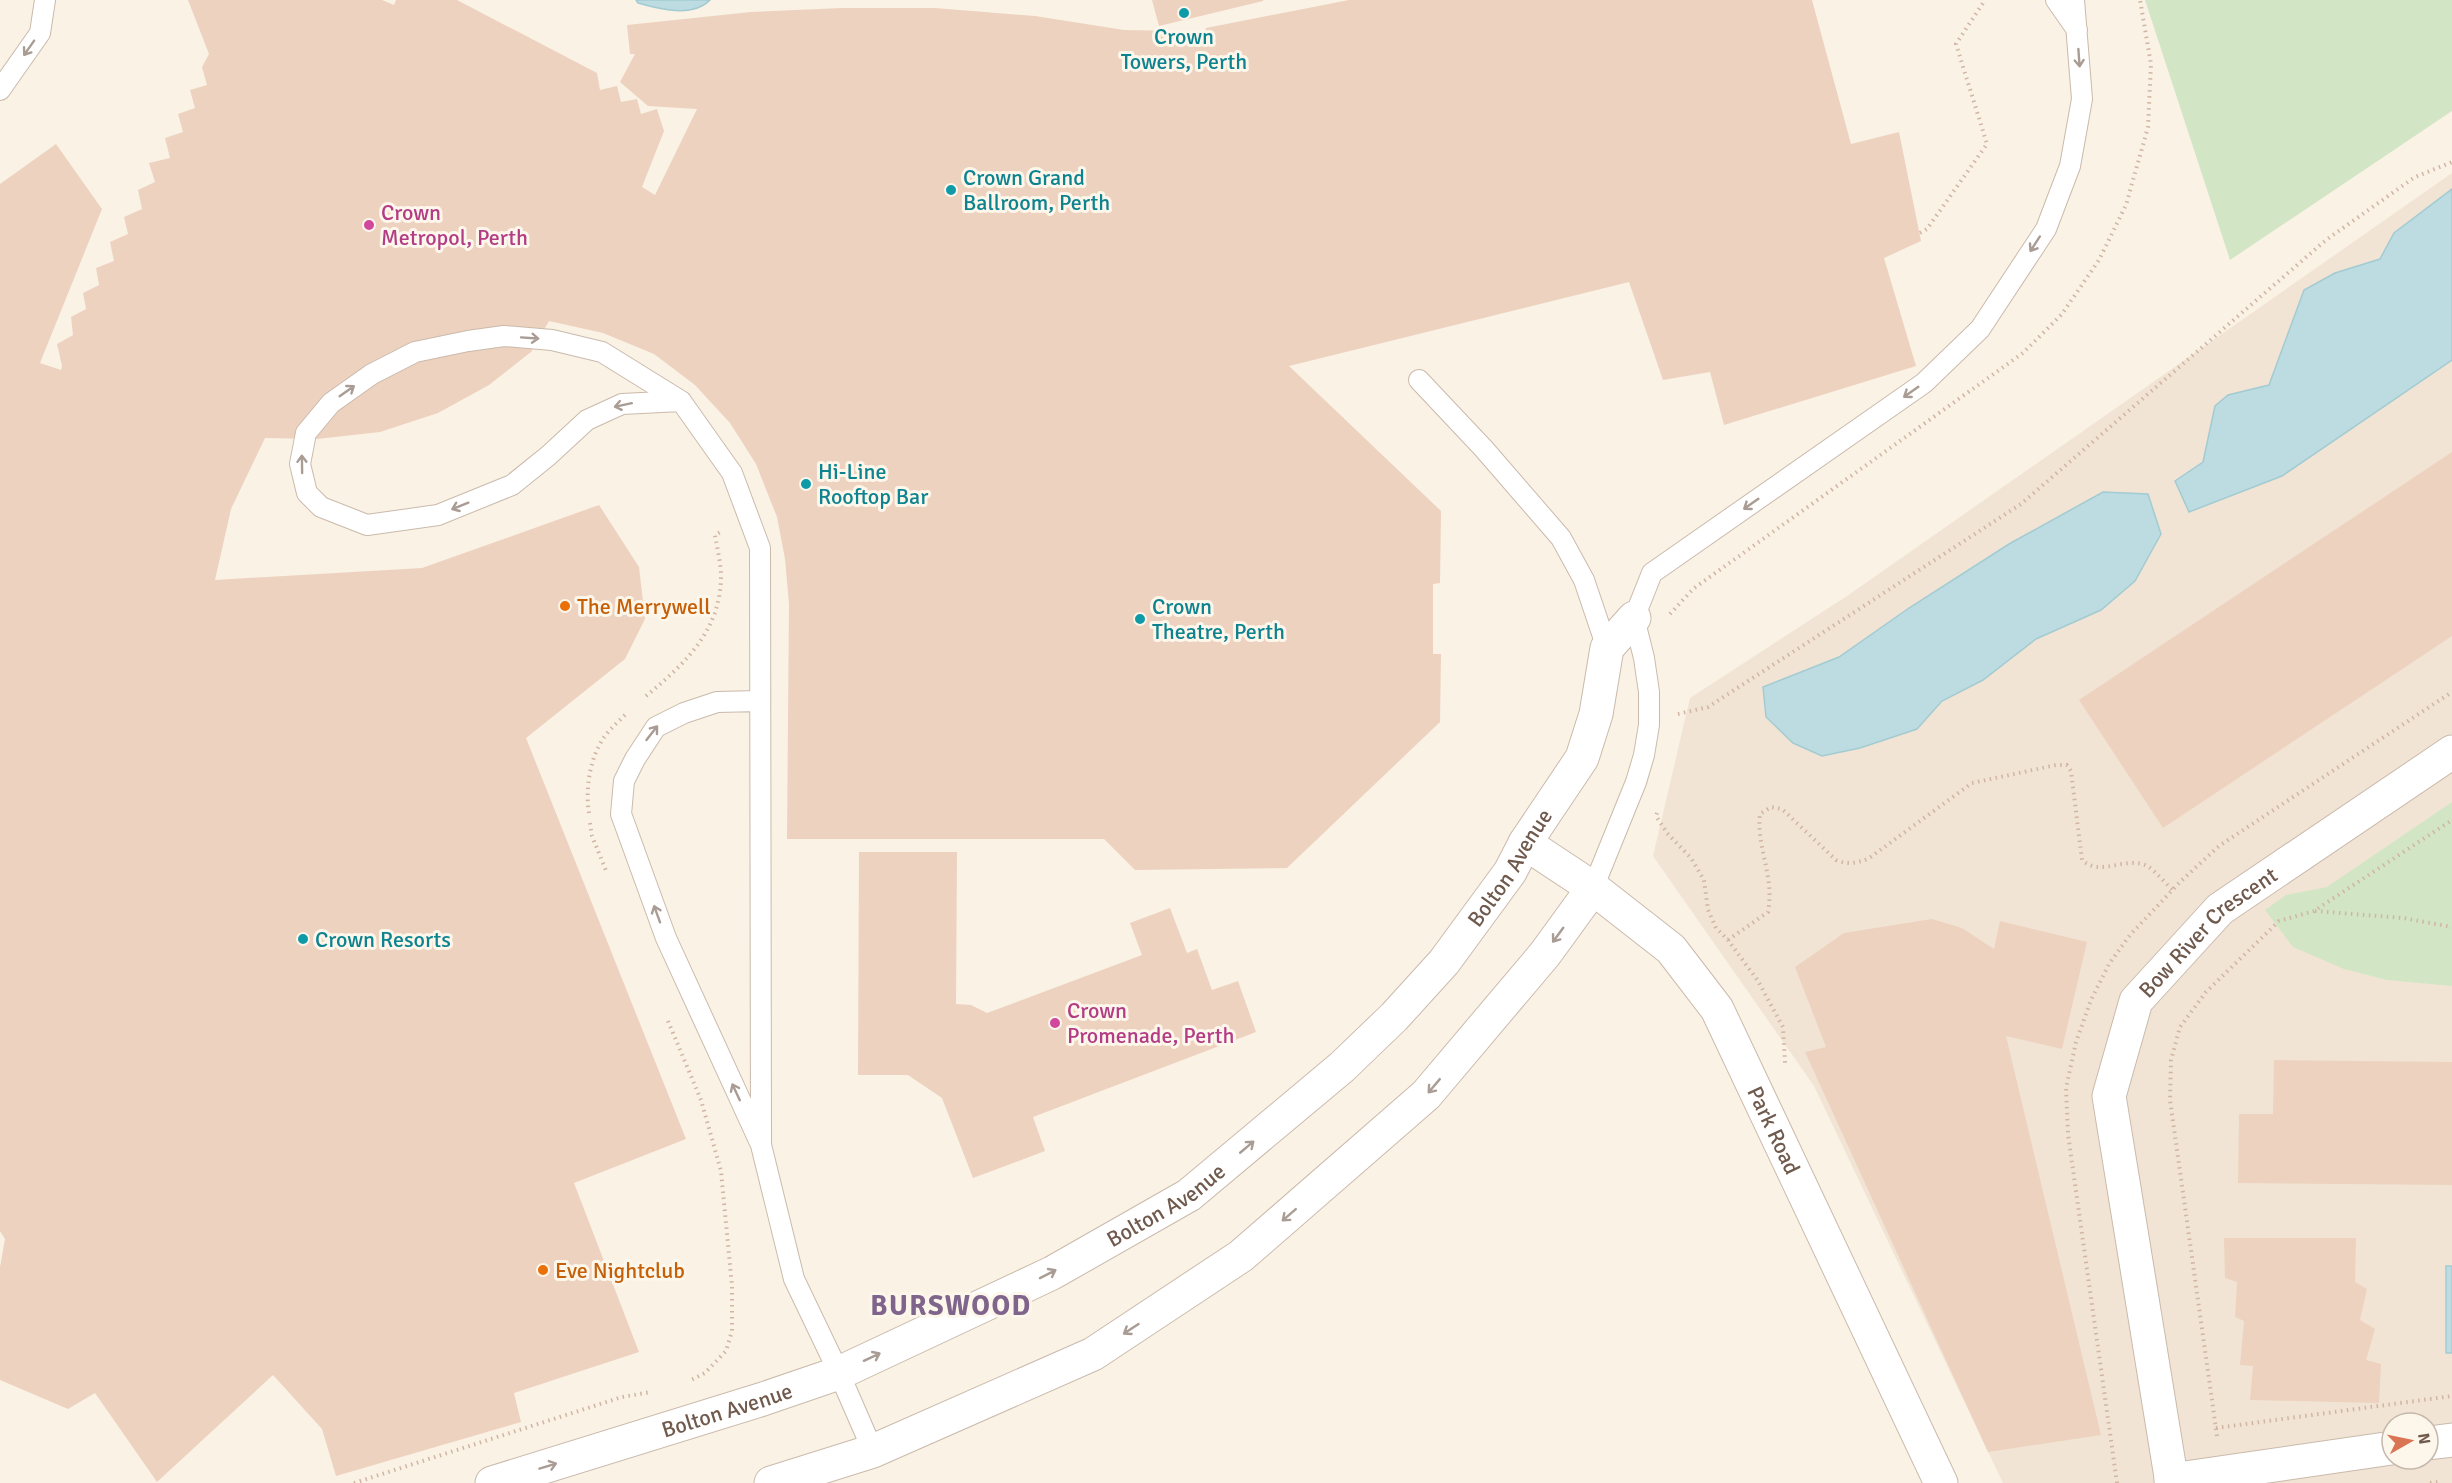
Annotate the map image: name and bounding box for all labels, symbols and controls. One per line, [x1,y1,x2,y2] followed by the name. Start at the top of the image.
[1177,6,1191,20] marker: Crown Towers, Perth
[1121,23,1247,75] place label: Crown Towers, Perth
[23,39,35,55] one-way arrow
[2074,48,2085,68] one-way arrow
[963,164,1110,216] place label: Crown Grand Ballroom, Perth
[944,183,958,197] marker: Crown Grand Ballroom, Perth
[381,199,528,251] place label: Crown Metropol, Perth
[362,218,376,232] marker: Crown Metropol, Perth
[2029,236,2042,253] one-way arrow
[519,333,539,344] one-way arrow
[338,385,355,397] one-way arrow
[1903,386,1919,398] one-way arrow
[614,400,634,411] one-way arrow
[296,455,308,474] one-way arrow
[818,458,928,510] place label: Hi-Line Rooftop Bar
[799,477,813,491] marker: Hi-Line Rooftop Bar
[1743,498,1760,510] one-way arrow
[452,501,470,512] one-way arrow
[577,593,711,620] place label: The Merrywell
[1152,593,1285,645] place label: Crown Theatre, Perth
[558,599,572,613] marker: The Merrywell
[1133,612,1147,626] marker: Crown Theatre, Perth
[646,726,659,742] one-way arrow
[1461,804,1558,932] street label: Bolton Avenue
[2133,861,2283,1003] street label: Bow River Crescent
[651,905,662,924] one-way arrow
[315,926,451,953] place label: Crown Resorts
[1552,927,1565,943] one-way arrow
[296,932,310,946] marker: Crown Resorts
[1067,997,1234,1049] place label: Crown Promenade, Perth
[1048,1016,1062,1030] marker: Crown Promenade, Perth
[1427,1078,1441,1093] one-way arrow
[1741,1082,1806,1179] street label: Park Road
[730,1083,742,1101] one-way arrow
[1239,1140,1255,1153] one-way arrow
[1102,1158,1231,1253] street label: Bolton Avenue
[1281,1208,1296,1222] one-way arrow
[555,1257,685,1284] place label: Eve Nightclub
[536,1263,550,1277] marker: Eve Nightclub
[1039,1268,1057,1280] one-way arrow
[870,1289,1032,1323] district label: BURSWOOD
[1123,1323,1140,1335] one-way arrow
[862,1351,880,1363] one-way arrow
[658,1377,796,1444] street label: Bolton Avenue
[2380,1411,2440,1471] north arrow
[2413,1432,2435,1446] text: N
[538,1460,557,1471] one-way arrow

